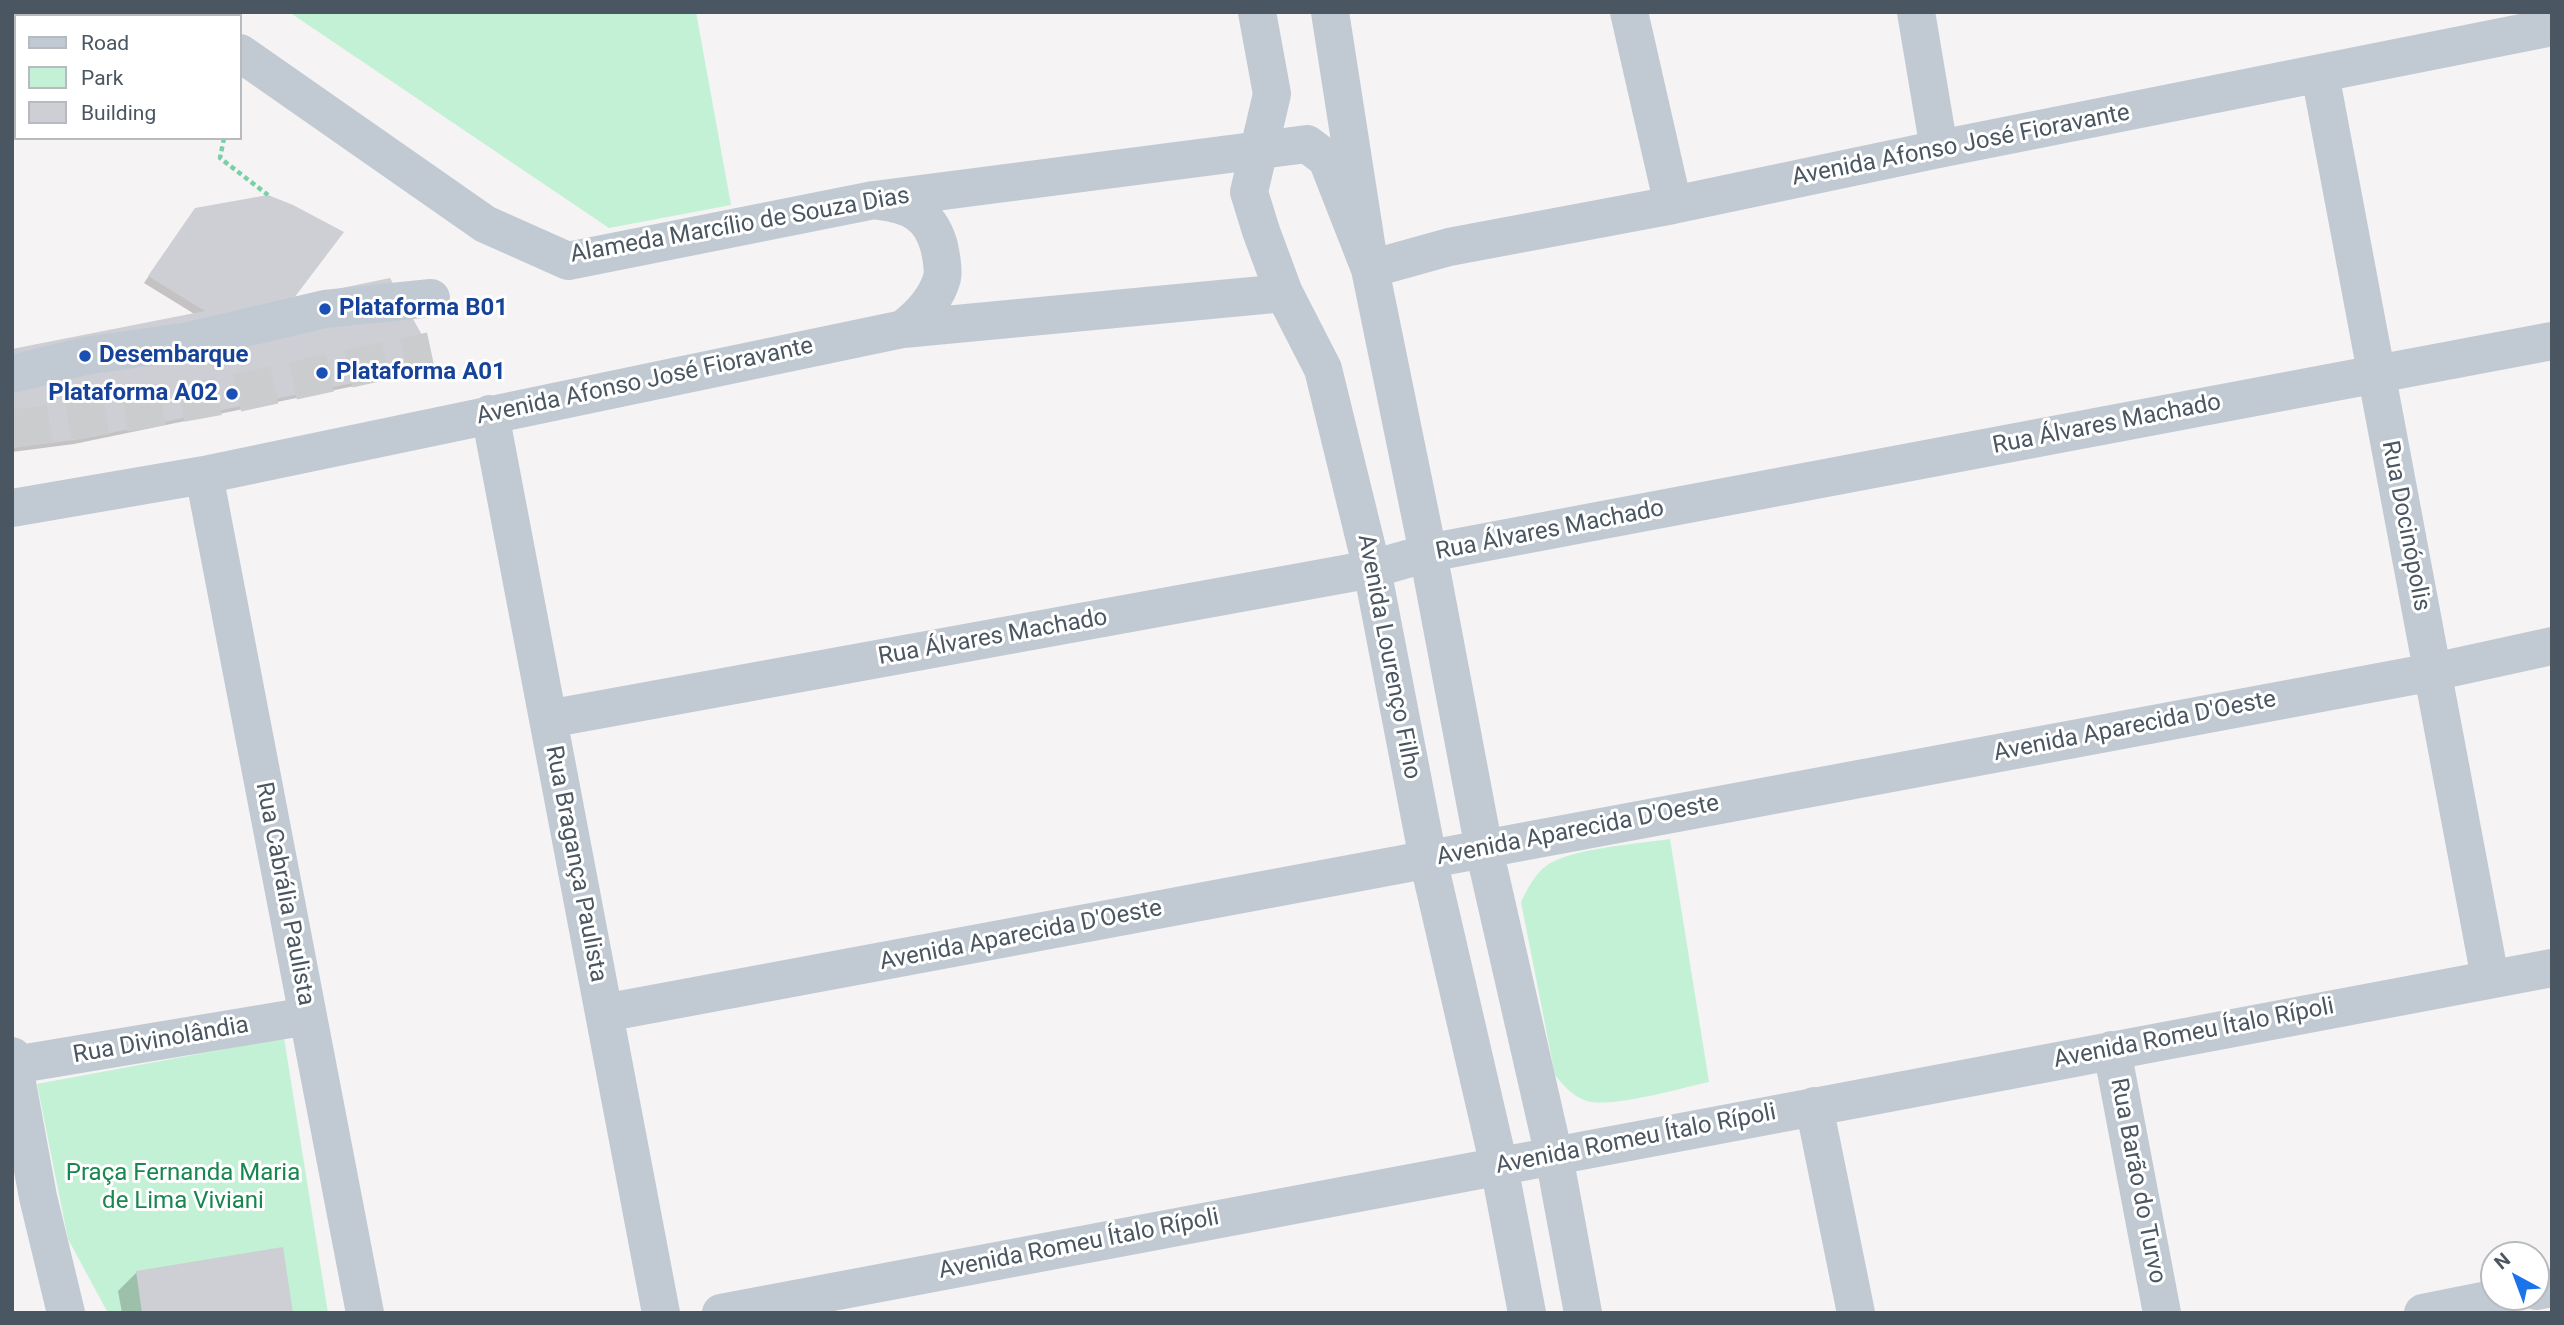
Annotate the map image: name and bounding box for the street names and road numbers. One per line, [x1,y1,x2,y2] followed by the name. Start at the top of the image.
[1790,99,2132,193] street label: Avenida Afonso José Fioravante
[568,182,912,270] street label: Alameda Marcílio de Souza Dias
[474,332,816,432] street label: Avenida Afonso José Fioravante
[1990,389,2224,461] street label: Rua Álvares Machado
[2374,438,2436,614] street label: Rua Docinópolis
[1433,495,1667,567] street label: Rua Álvares Machado
[1350,532,1426,782] street label: Avenida Lourenço Filho
[876,604,1110,672] street label: Rua Álvares Machado
[1991,686,2279,768] street label: Avenida Aparecida D'Oeste
[538,743,612,985] street label: Rua Bragança Paulista
[248,780,320,1008] street label: Rua Cabrália Paulista
[1434,790,1722,872] street label: Avenida Aparecida D'Oeste
[877,895,1165,977] street label: Avenida Aparecida D'Oeste
[2051,993,2337,1075] street label: Avenida Romeu Ítalo Rípoli
[71,1011,251,1071] street label: Rua Divinolândia
[2103,1076,2171,1286] street label: Rua Barão do Turvo
[1493,1099,1779,1181] street label: Avenida Romeu Ítalo Rípoli
[936,1204,1222,1286] street label: Avenida Romeu Ítalo Rípoli

